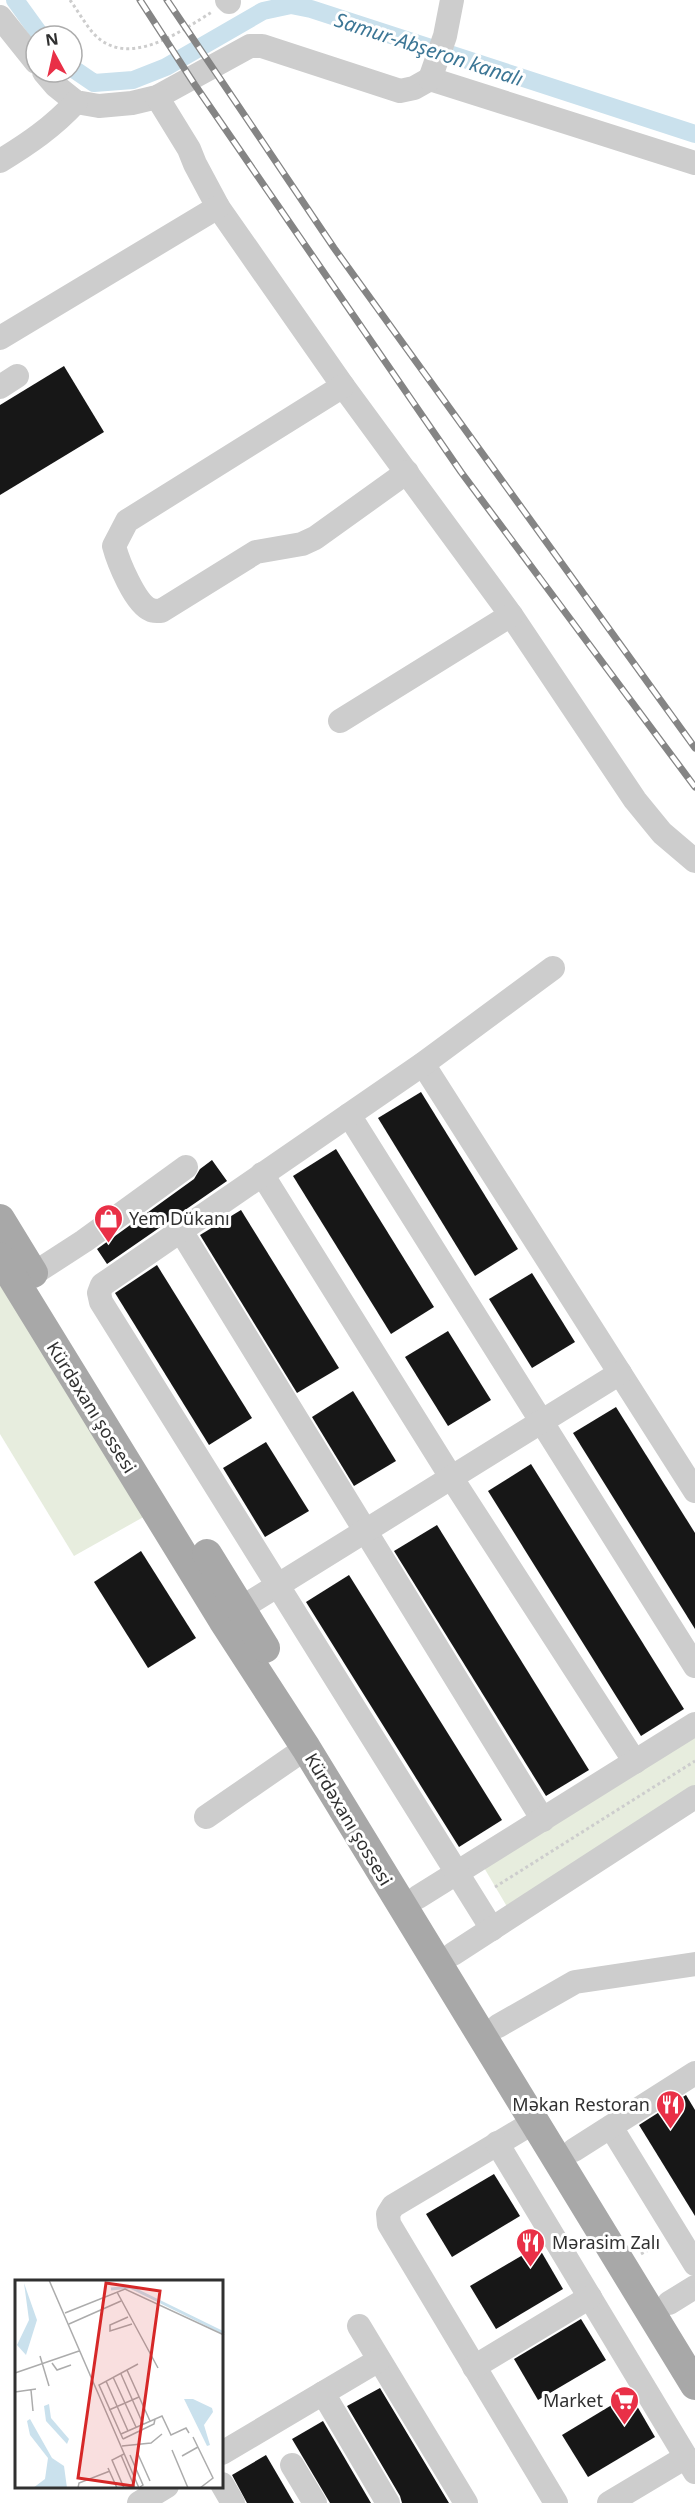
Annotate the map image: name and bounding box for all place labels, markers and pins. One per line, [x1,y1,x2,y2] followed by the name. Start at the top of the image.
[92,1202,124,1244] shop icon: Yem Dükanı
[129,1206,230,1230] place label: Yem Dükanı
[655,2088,687,2130] restaurant icon: Məkan Restoran
[512,2092,650,2116] place label: Məkan Restoran
[515,2226,547,2268] restaurant icon: Mərasim Zalı
[552,2230,660,2254] place label: Mərasim Zalı
[608,2384,640,2426] supermarket icon: Market
[543,2388,603,2412] place label: Market

